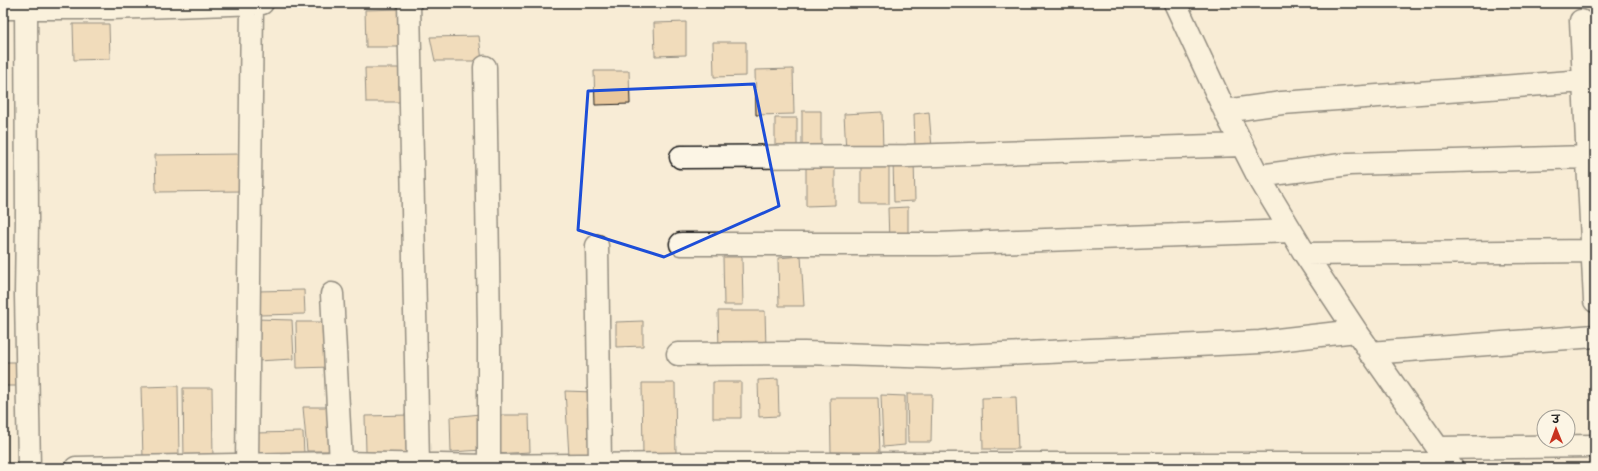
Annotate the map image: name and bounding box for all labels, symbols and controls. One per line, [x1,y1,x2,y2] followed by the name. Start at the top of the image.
[1536,409,1576,449] north arrow
[1551,410,1561,427] text: उ

